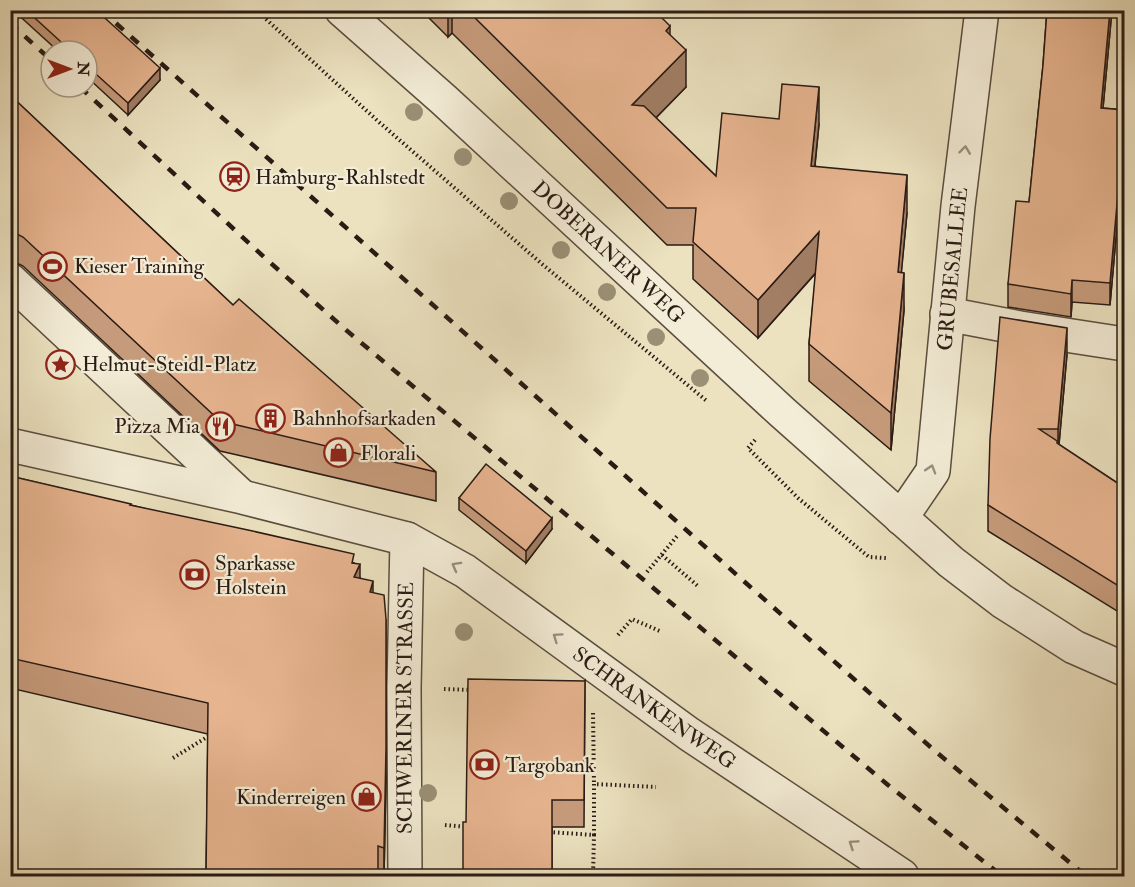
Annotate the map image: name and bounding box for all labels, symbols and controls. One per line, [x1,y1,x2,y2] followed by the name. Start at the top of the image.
[39,39,99,99] north arrow
[73,61,93,77] text: N
[959,146,971,155] one-way arrow
[218,161,250,193] station icon: Hamburg-Rahlstedt
[255,164,425,191] place label: Hamburg-Rahlstedt
[526,175,691,329] street label: DOBERANER WEG
[931,185,974,352] street label: GRUBESALLEE
[37,250,69,282] sports icon: Kieser Training
[74,253,205,280] place label: Kieser Training
[45,348,77,380] place icon: Helmut-Steidl-Platz
[82,351,256,378] place label: Helmut-Steidl-Platz
[255,402,287,434] building icon: Bahnhofsarkaden
[292,405,436,432] place label: Bahnhofsarkaden
[205,410,237,442] restaurant icon: Pizza Mia
[114,413,200,440] place label: Pizza Mia
[323,437,355,469] shop icon: Florali
[360,440,416,467] place label: Florali
[924,464,936,475] one-way arrow
[215,550,296,601] place label: Sparkasse Holstein
[178,559,210,591] bank icon: Sparkasse Holstein
[452,562,462,573] one-way arrow
[390,582,420,834] street label: SCHWERINER STRASSE
[553,633,564,644] one-way arrow
[568,640,741,775] street label: SCHRANKENWEG
[468,749,500,781] bank icon: Targobank
[505,752,595,779] place label: Targobank
[351,781,383,813] shop icon: Kinderreigen
[236,784,346,811] place label: Kinderreigen
[849,840,860,851] one-way arrow

